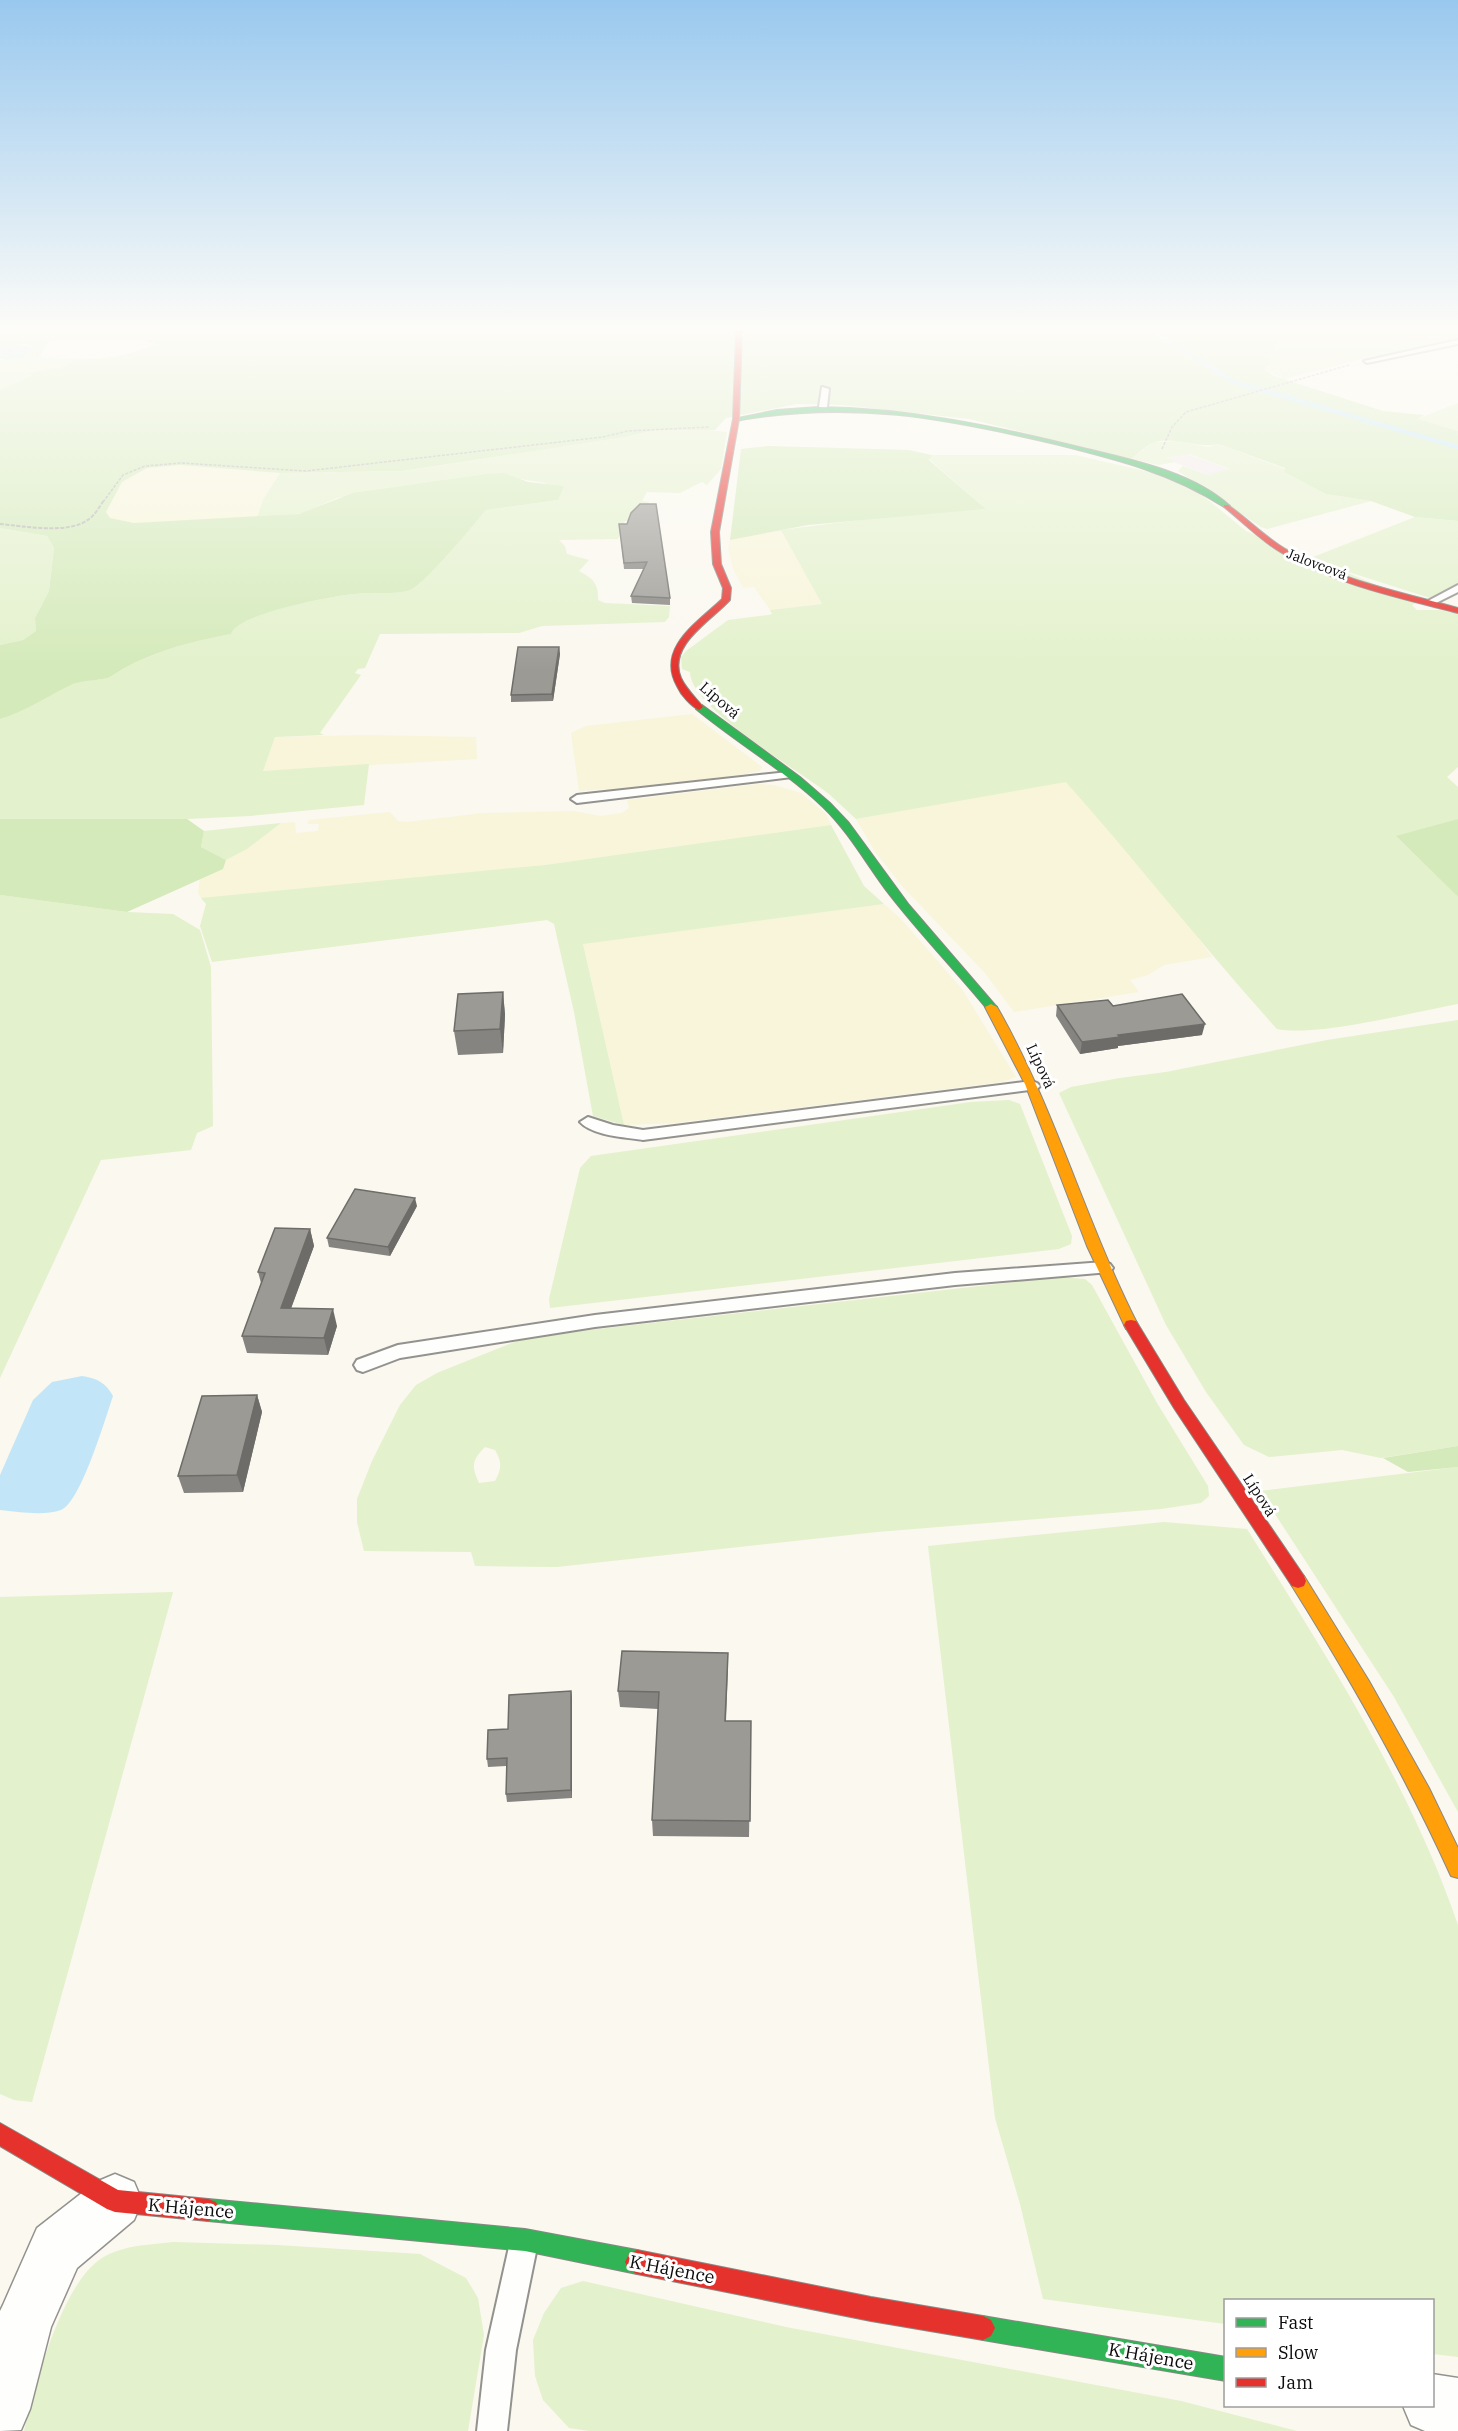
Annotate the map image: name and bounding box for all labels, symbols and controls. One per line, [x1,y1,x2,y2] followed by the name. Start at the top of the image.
[1284,544,1350,584] street label: Jalovcová
[696,677,744,723] street label: Lípová
[1022,1041,1060,1091] street label: Lípová
[1239,1470,1281,1520] street label: Lípová
[147,2193,235,2223] street label: K Hájence
[627,2249,717,2289] street label: K Hájence
[1224,2299,1434,2407] legend
[1278,2311,1313,2334] text: Fast
[1107,2337,1195,2375] street label: K Hájence
[1278,2341,1318,2364] text: Slow
[1278,2371,1313,2394] text: Jam

